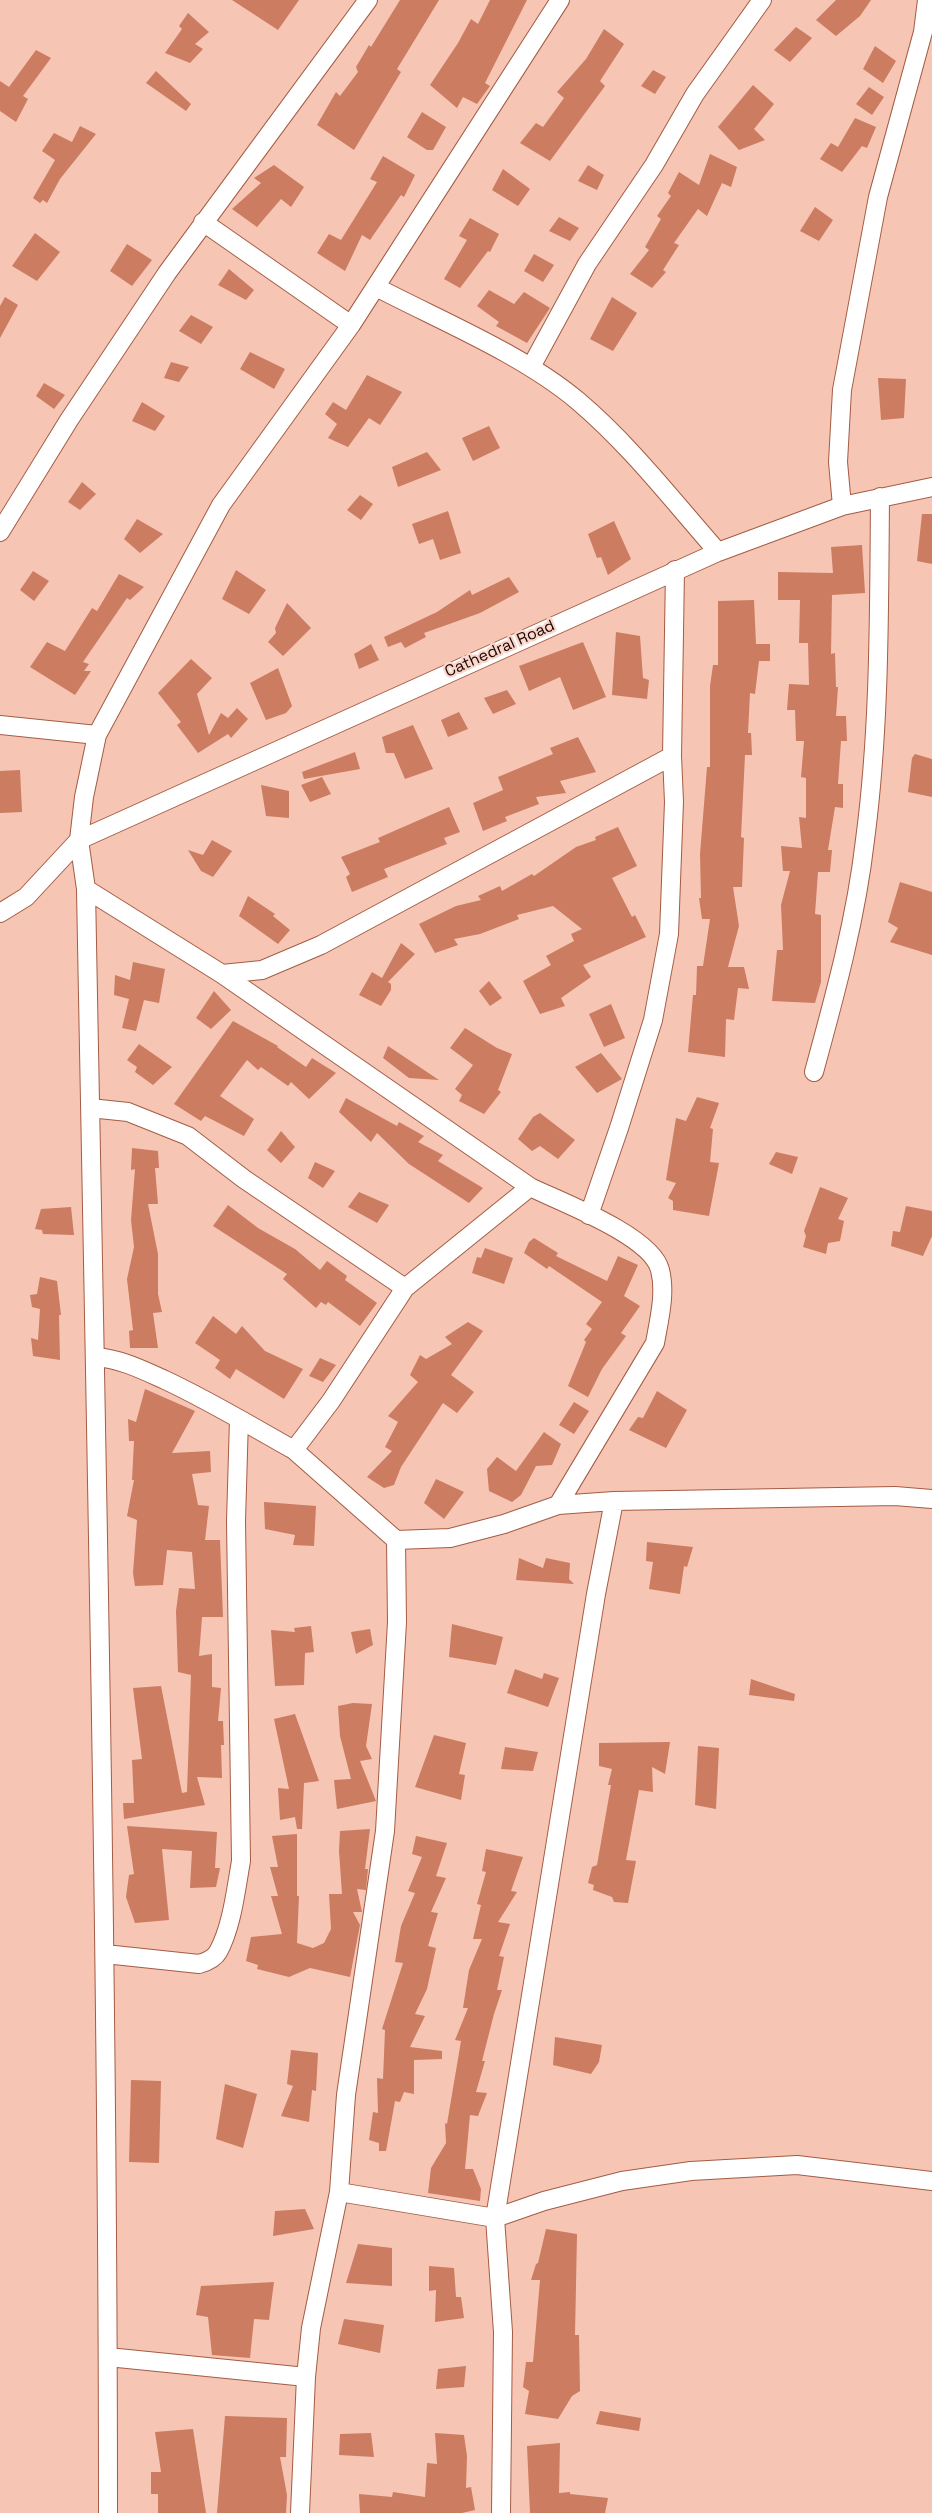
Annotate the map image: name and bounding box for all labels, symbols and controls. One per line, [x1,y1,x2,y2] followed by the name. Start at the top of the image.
[442,616,558,682] street label: Cathedral Road

